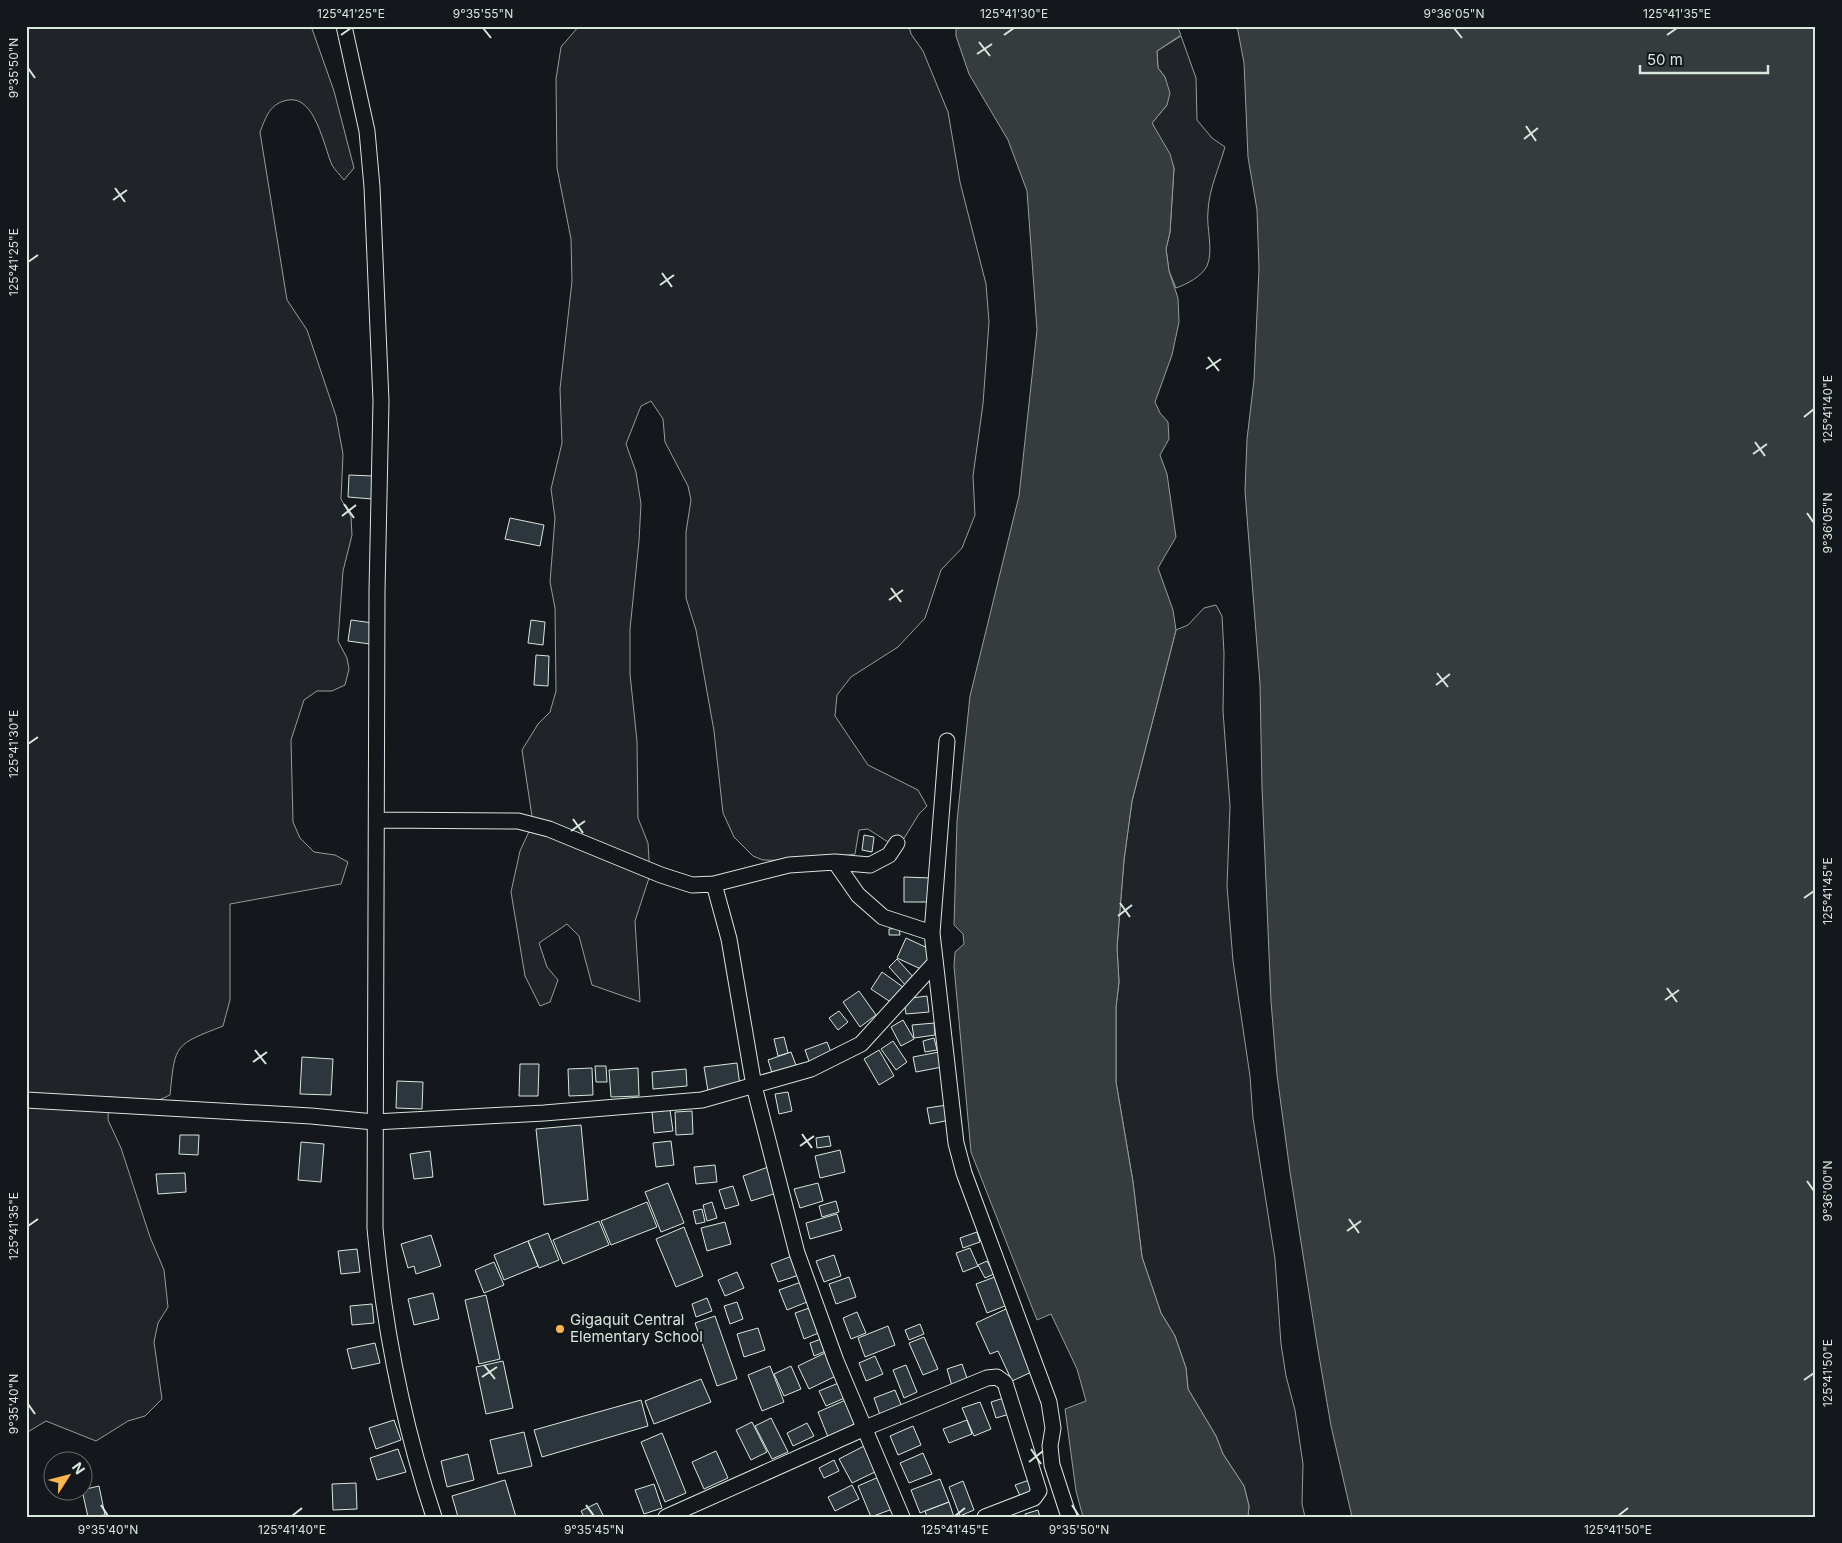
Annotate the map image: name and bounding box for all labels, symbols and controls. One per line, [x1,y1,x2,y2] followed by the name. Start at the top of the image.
[317,6,385,21] text: 125°41'25"E
[453,6,513,21] text: 9°35'55"N
[980,6,1048,21] text: 125°41'30"E
[1424,6,1484,21] text: 9°36'05"N
[1643,6,1711,21] text: 125°41'35"E
[6,38,21,98] text: 9°35'50"N
[1640,42,1767,74] scale bar
[1647,50,1683,69] text: 50 m
[6,228,21,296] text: 125°41'25"E
[1820,375,1835,443] text: 125°41'40"E
[1820,493,1835,553] text: 9°36'05"N
[6,710,21,778] text: 125°41'30"E
[1820,857,1835,925] text: 125°41'45"E
[1820,1160,1835,1222] text: 9°36'00"N
[6,1192,21,1260] text: 125°41'35"E
[570,1310,703,1346] place label: Gigaquit Central Elementary School
[554,1323,566,1335] marker: Gigaquit Central Elementary School
[1820,1339,1835,1407] text: 125°41'50"E
[6,1374,21,1434] text: 9°35'40"N
[42,1450,92,1500] north arrow
[69,1459,89,1477] text: N
[78,1522,138,1537] text: 9°35'40"N
[258,1522,326,1537] text: 125°41'40"E
[564,1522,624,1537] text: 9°35'45"N
[921,1522,989,1537] text: 125°41'45"E
[1049,1522,1109,1537] text: 9°35'50"N
[1584,1522,1652,1537] text: 125°41'50"E

